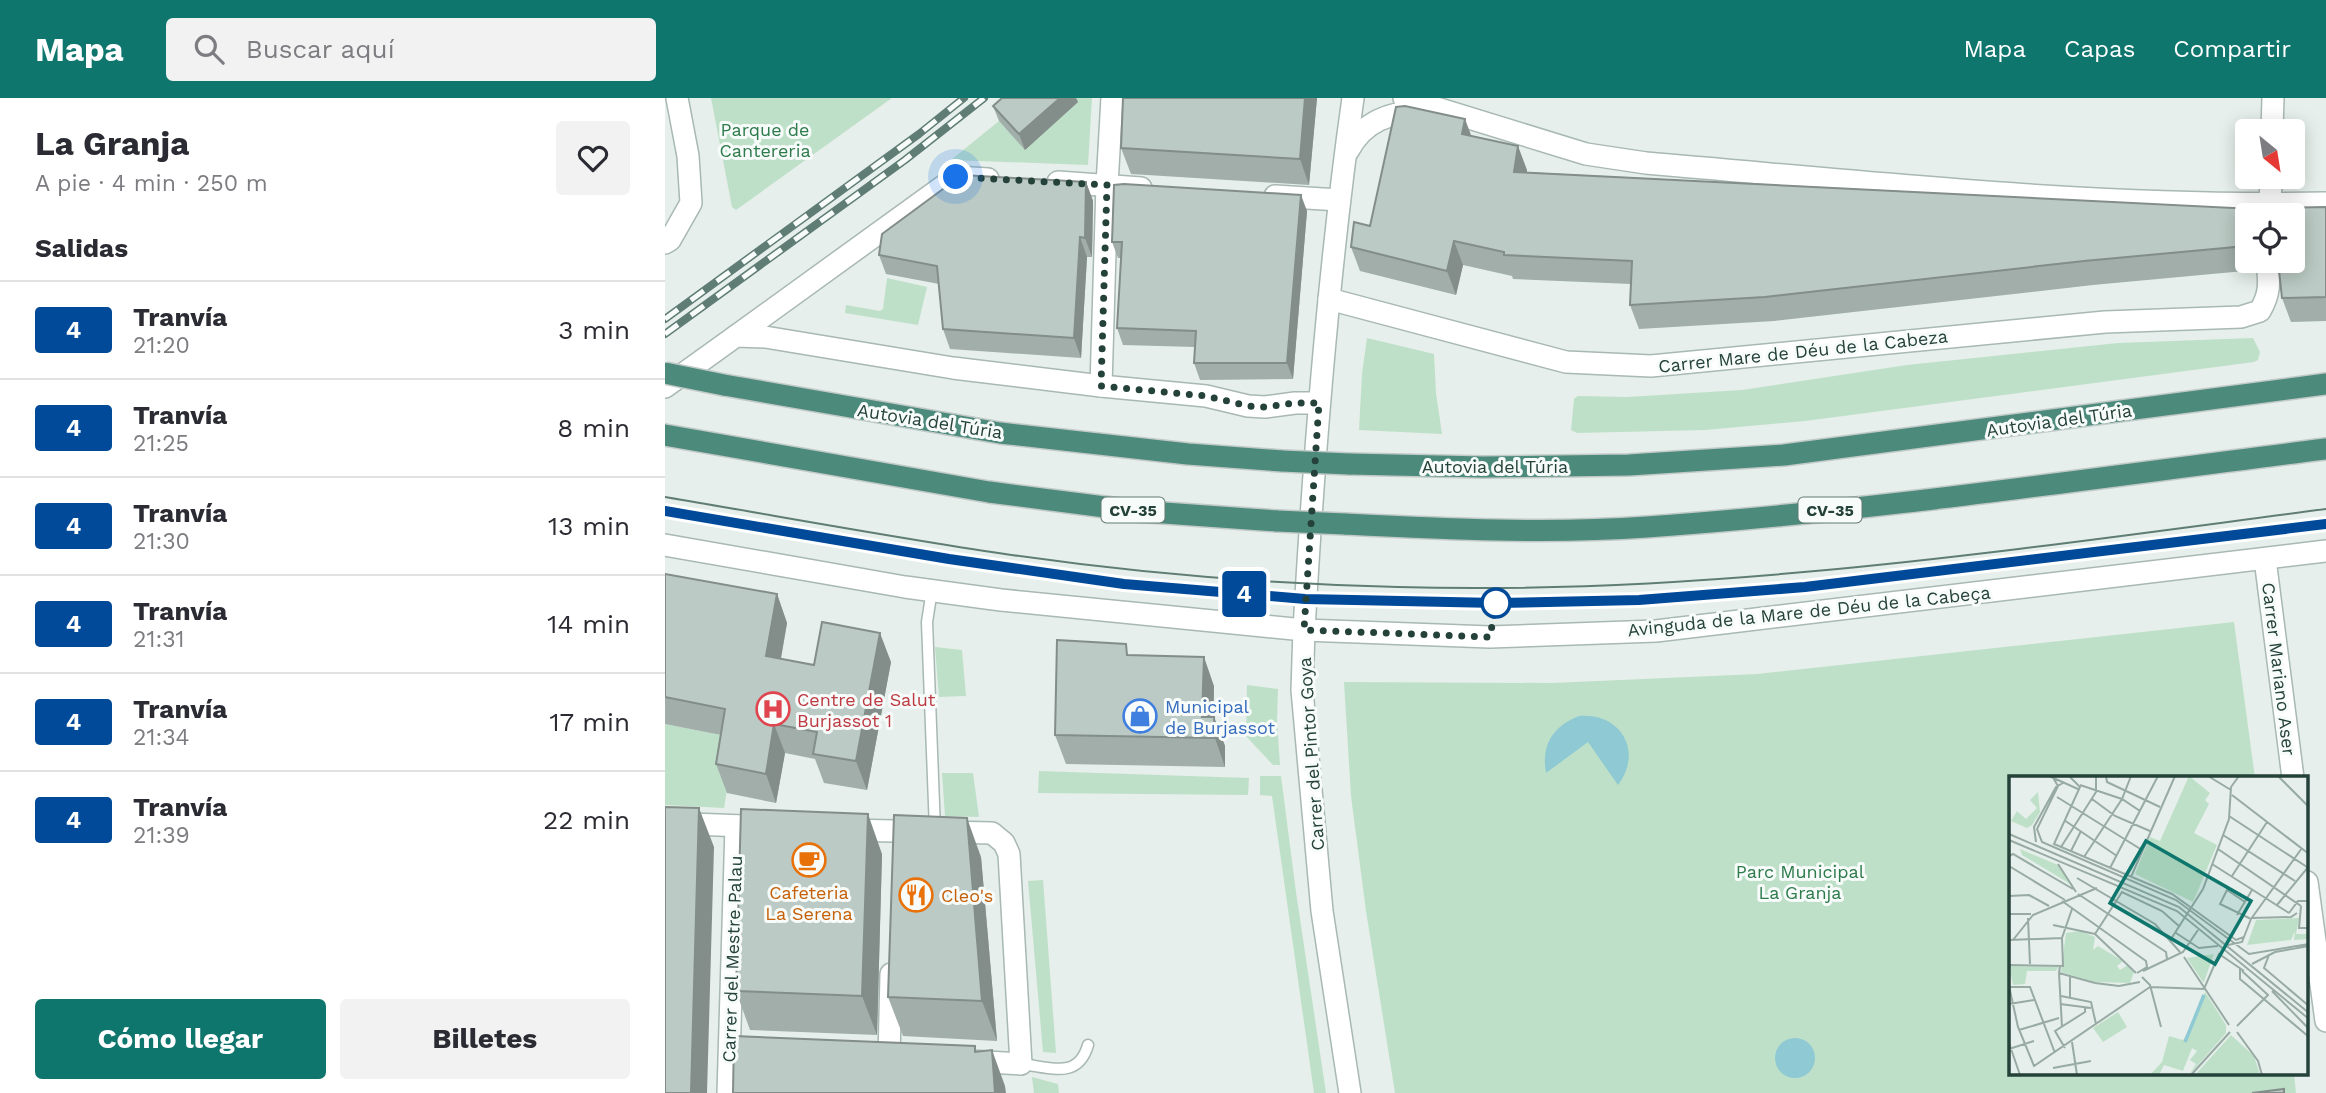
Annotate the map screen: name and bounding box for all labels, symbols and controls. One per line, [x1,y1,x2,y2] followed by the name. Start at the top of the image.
[166,18,656,81] search box
[35,30,124,69] text: Mapa
[190,30,228,68] icon: search
[246,34,395,64] text: Buscar aquí
[1963,35,2026,63] text: Mapa
[2064,35,2135,63] text: Capas
[2173,35,2291,63] text: Compartir
[719,119,811,161] park label: Parque de Cantereria
[2235,119,2305,189] north arrow
[2235,119,2305,273] map controls
[556,121,630,195] button: heart
[35,124,189,163] text: La Granja
[938,159,973,194] your location
[35,170,268,197] text: A pie · 4 min · 250 m
[2235,203,2305,273] button: locate
[35,233,128,263] text: Salidas
[133,302,227,332] text: Tranvía
[558,315,630,345] text: 3 min
[66,316,81,344] text: 4
[1657,325,1949,377] street label: Carrer Mare de Déu de la Cabeza
[133,332,190,359] text: 21:20
[856,399,1004,443] street label: Autovia del Túria
[1985,399,2133,441] street label: Autovia del Túria
[133,400,227,430] text: Tranvía
[557,413,630,443] text: 8 min
[66,414,81,442] text: 4
[133,430,189,457] text: 21:25
[1422,456,1568,477] street label: Autovia del Túria
[133,498,227,528] text: Tranvía
[1101,498,1165,522] road number: CV-35
[1799,498,1861,522] road number: CV-35
[548,511,630,541] text: 13 min
[66,512,81,540] text: 4
[133,528,190,555] text: 21:30
[1221,571,1267,617] line badge: 4
[1236,580,1252,608] text: 4
[1626,581,1992,641] street label: Avinguda de la Mare de Déu de la Cabeça
[2258,581,2300,757] street label: Carrer Mariano Aser
[1481,588,1511,618] unlabelled marker
[133,596,227,626] text: Tranvía
[547,609,630,639] text: 14 min
[66,610,81,638] text: 4
[133,626,185,653] text: 21:31
[1294,656,1328,852] street label: Carrer del Pintor Goya
[797,689,936,731] place label: Centre de Salut Burjassot 1
[754,690,792,728] hospital icon: Centre de Salut Burjassot 1
[133,694,227,724] text: Tranvía
[1165,696,1276,738] place label: Municipal de Burjassot
[1121,697,1159,735] shop icon: Municipal de Burjassot
[549,707,630,737] text: 17 min
[66,708,81,736] text: 4
[133,724,190,751] text: 21:34
[2009,776,2309,1076] inset map
[133,792,227,822] text: Tranvía
[543,805,630,835] text: 22 min
[66,806,81,834] text: 4
[133,822,190,849] text: 21:39
[790,841,828,879] cafe icon: Cafeteria La Serena
[718,855,746,1063] street label: Carrer del Mestre Palau
[1736,861,1865,903] park label: Parc Municipal La Granja
[897,876,935,914] restaurant icon: Cleo's
[765,882,853,924] place label: Cafeteria La Serena
[941,885,993,906] place label: Cleo's
[35,999,326,1079] button: Cómo llegar
[340,999,630,1079] button: Billetes

